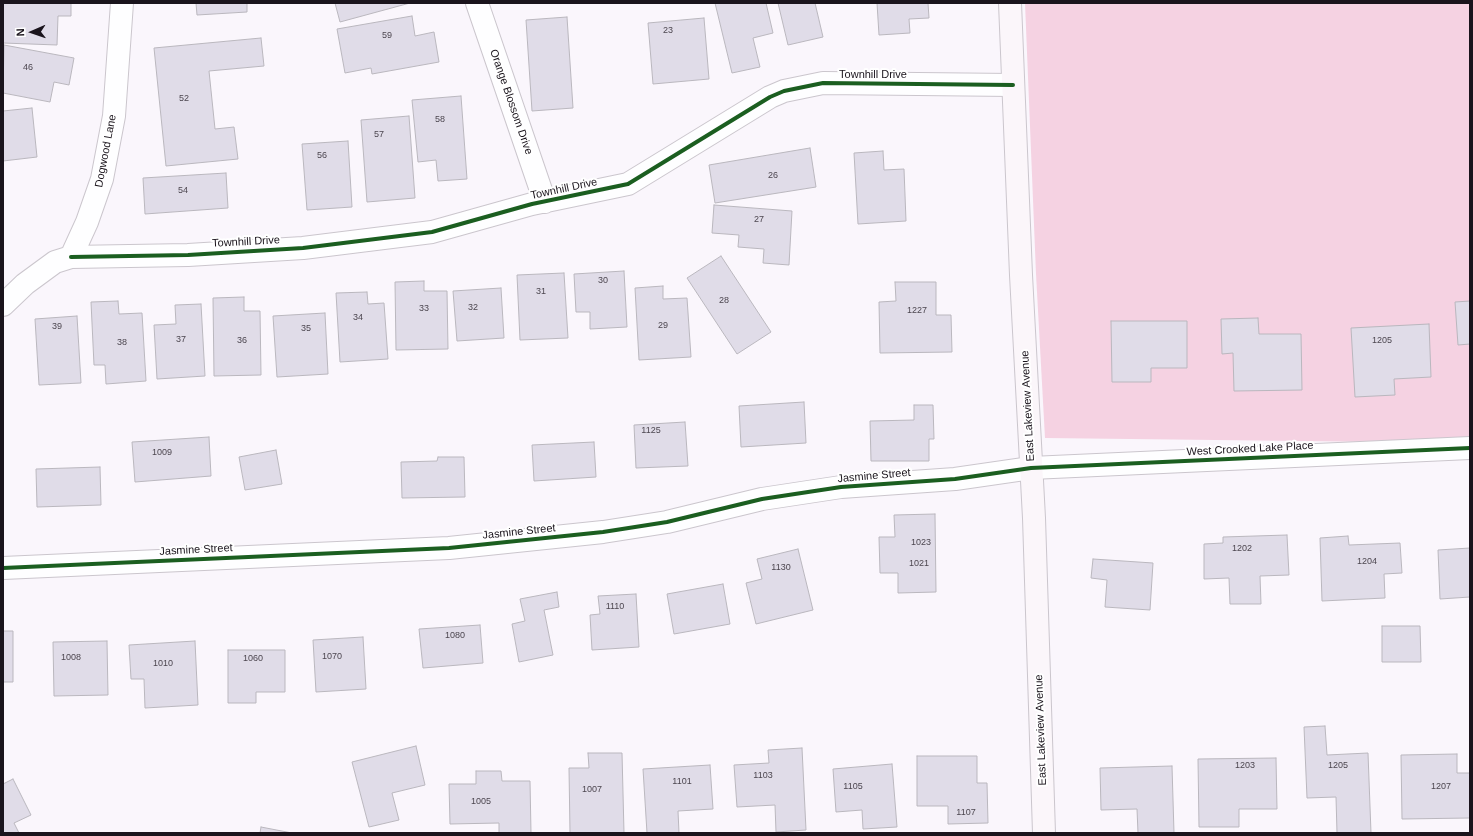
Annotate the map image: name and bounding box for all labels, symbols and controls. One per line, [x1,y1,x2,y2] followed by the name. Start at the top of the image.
[12,12,52,52] north arrow
[663,26,673,36] house number: 23
[14,28,26,37] text: N
[382,31,392,41] house number: 59
[487,48,535,156] street label: Orange Blossom Drive
[23,63,33,73] house number: 46
[839,68,907,82] street label: Townhill Drive
[179,94,189,104] house number: 52
[92,113,120,189] street label: Dogwood Lane
[435,115,445,125] house number: 58
[374,130,384,140] house number: 57
[317,151,327,161] house number: 56
[768,171,778,181] house number: 26
[529,175,599,203] street label: Townhill Drive
[178,186,188,196] house number: 54
[754,215,764,225] house number: 27
[212,234,280,250] street label: Townhill Drive
[598,276,608,286] house number: 30
[536,287,546,297] house number: 31
[719,296,729,306] house number: 28
[468,303,478,313] house number: 32
[419,304,429,314] house number: 33
[907,306,927,316] house number: 1227
[353,313,363,323] house number: 34
[658,321,668,331] house number: 29
[52,322,62,332] house number: 39
[301,324,311,334] house number: 35
[176,335,186,345] house number: 37
[237,336,247,346] house number: 36
[1372,336,1392,346] house number: 1205
[117,338,127,348] house number: 38
[1019,350,1037,462] street label: East Lakeview Avenue
[641,426,661,436] house number: 1125
[1186,439,1314,459] street label: West Crooked Lake Place
[152,448,172,458] house number: 1009
[837,466,911,486] street label: Jasmine Street
[482,522,556,542] street label: Jasmine Street
[911,538,931,548] house number: 1023
[159,541,233,559] street label: Jasmine Street
[1232,544,1252,554] house number: 1202
[1357,557,1377,567] house number: 1204
[909,559,929,569] house number: 1021
[771,563,791,573] house number: 1130
[606,602,624,612] house number: 1110
[445,631,465,641] house number: 1080
[322,652,342,662] house number: 1070
[61,653,81,663] house number: 1008
[243,654,263,664] house number: 1060
[153,659,173,669] house number: 1010
[1032,674,1050,786] street label: East Lakeview Avenue
[1235,761,1255,771] house number: 1203
[1328,761,1348,771] house number: 1205
[753,771,773,781] house number: 1103
[672,777,692,787] house number: 1101
[843,782,863,792] house number: 1105
[1431,782,1451,792] house number: 1207
[582,785,602,795] house number: 1007
[471,797,491,807] house number: 1005
[956,808,976,818] house number: 1107

